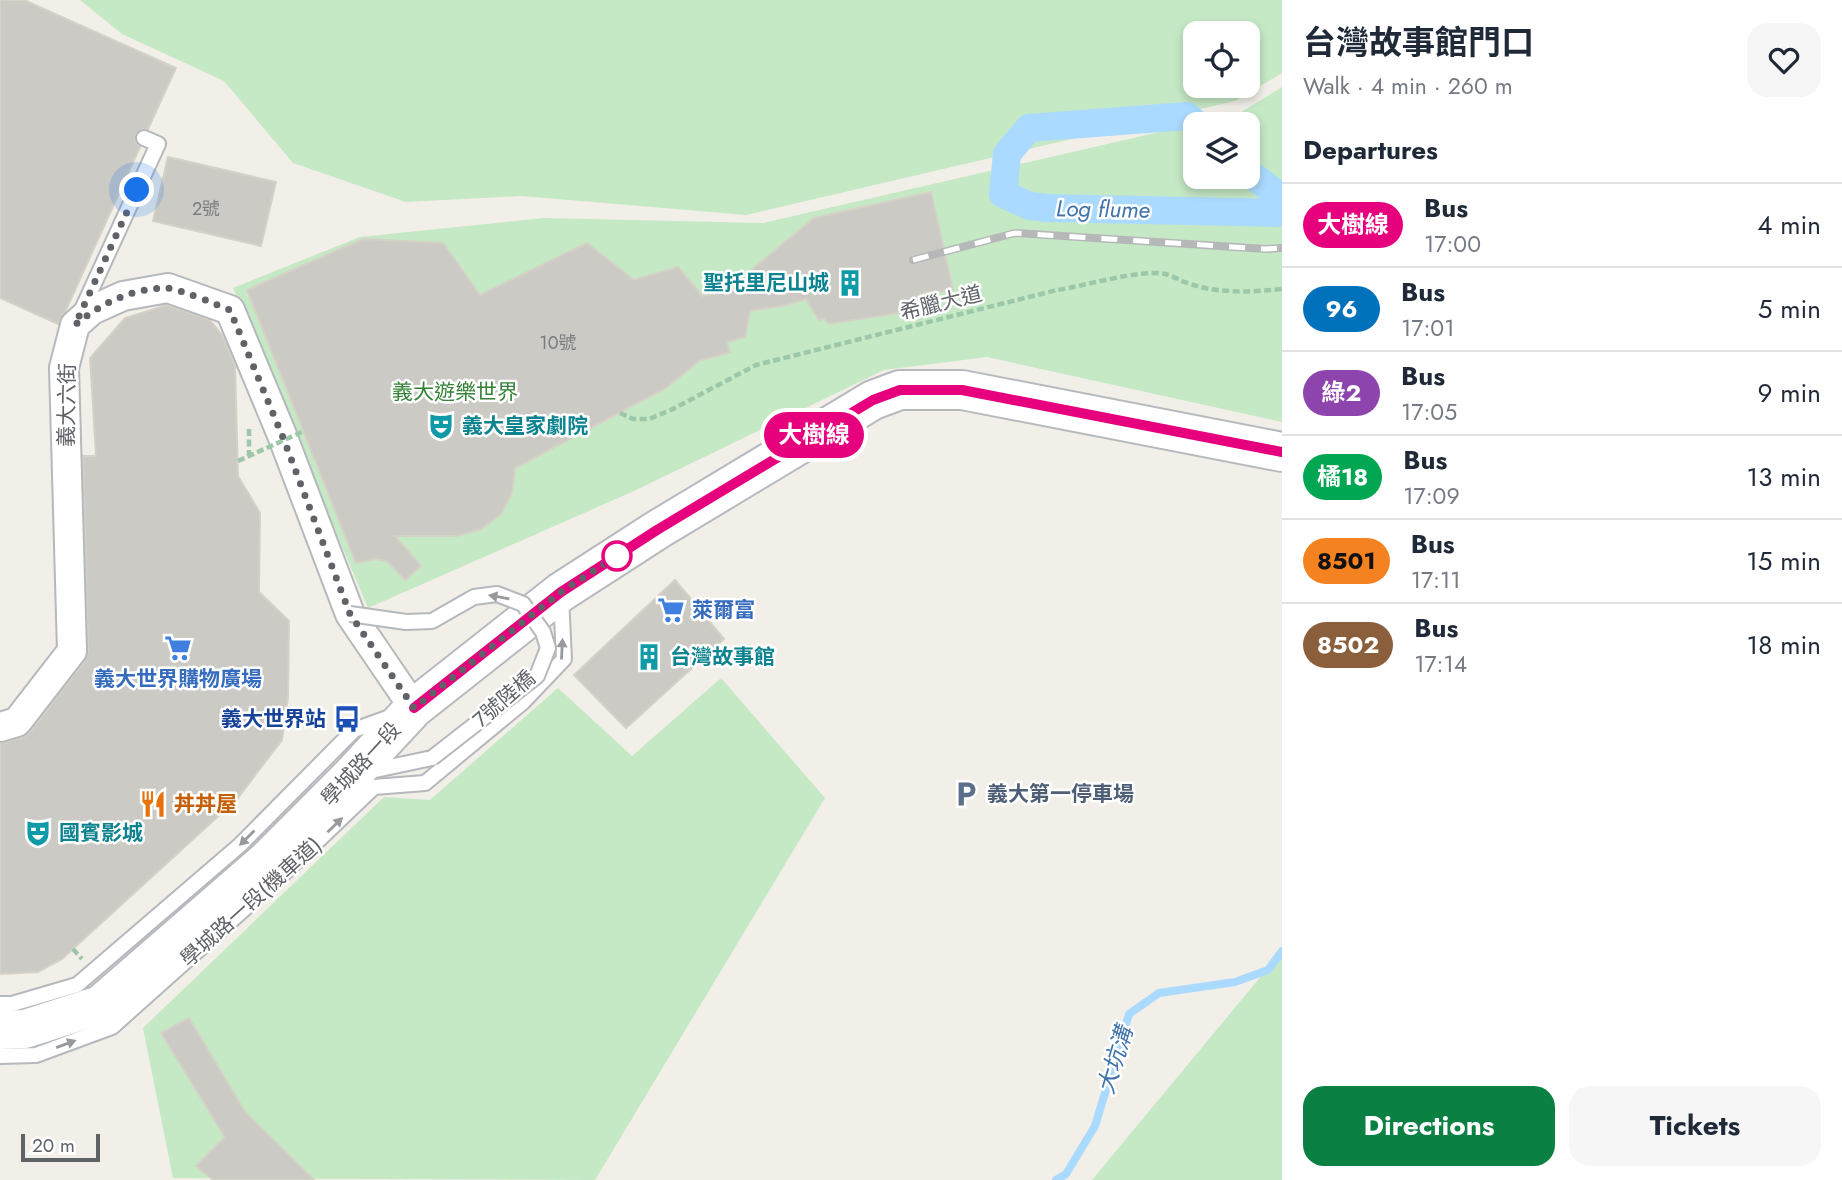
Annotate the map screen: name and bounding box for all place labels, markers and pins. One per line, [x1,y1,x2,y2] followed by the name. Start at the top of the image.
[703,268,829,298] place label: 聖托里尼山城
[835,268,865,298] building icon: 聖托里尼山城
[426,411,456,441] theatre icon: 義大皇家劇院
[462,411,588,441] place label: 義大皇家劇院
[602,541,632,571] unlabelled marker
[656,595,686,625] supermarket icon: 萊爾富
[692,595,755,625] place label: 萊爾富
[163,633,193,663] supermarket icon: 義大世界購物廣場
[634,642,664,672] building icon: 台灣故事館
[670,642,775,672] place label: 台灣故事館
[94,664,262,694] place label: 義大世界購物廣場
[221,704,326,734] place label: 義大世界站
[332,704,362,734] bus stop icon: 義大世界站
[951,779,981,809] parking icon: 義大第一停車場
[987,779,1134,809] place label: 義大第一停車場
[138,789,168,819] restaurant icon: 丼丼屋
[174,789,237,819] place label: 丼丼屋
[23,818,53,848] theatre icon: 國賓影城
[59,818,143,848] place label: 國賓影城

